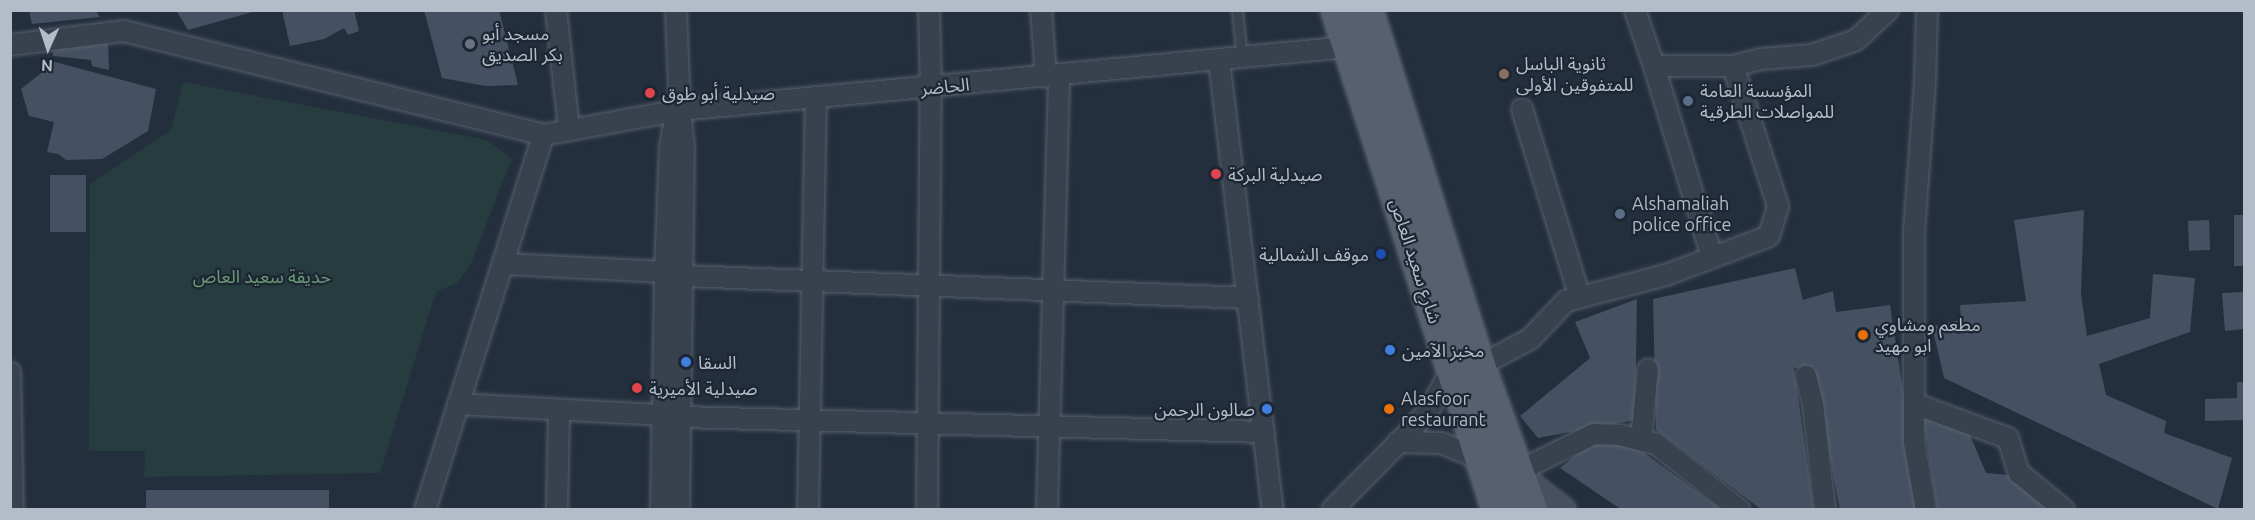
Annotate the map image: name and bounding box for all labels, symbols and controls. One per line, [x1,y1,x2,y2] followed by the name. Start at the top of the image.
[18,18,78,78] north arrow
[482,23,563,66] place label: مسجد أبو بكر الصديق
[463,37,477,51] marker: مسجد أبو بكر الصديق
[1516,53,1633,96] place label: ثانوية الباسل للمتفوقين الأولى
[41,57,53,75] text: N
[1497,67,1511,81] marker: ثانوية الباسل للمتفوقين الأولى
[920,73,970,99] street label: الحاضر
[1700,80,1834,122] place label: المؤسسة العامة للمواصلات الطرقية
[662,82,775,104] place label: صيدلية أبو طوق
[643,86,657,100] marker: صيدلية أبو طوق
[1681,94,1695,108] marker: المؤسسة العامة للمواصلات الطرقية
[1228,163,1323,185] place label: صيدلية البركة
[1209,167,1223,181] marker: صيدلية البركة
[1632,193,1731,236] place label: Alshamaliah police office
[1386,196,1446,326] street label: شارع سعيد العاص
[1613,207,1627,221] marker: Alshamaliah police office
[1259,243,1369,265] place label: موقف الشمالية
[1374,247,1388,261] marker: موقف الشمالية
[193,265,331,287] park label: حديقة سعيد العاص
[1875,314,1981,356] place label: مطعم ومشاوي ابو مهيد
[1856,328,1870,342] marker: مطعم ومشاوي ابو مهيد
[1402,339,1484,361] place label: مخبز الآمين
[1383,343,1397,357] marker: مخبز الآمين
[698,351,736,373] place label: السقا
[679,355,693,369] marker: السقا
[649,377,757,399] place label: صيدلية الأميرية
[630,381,644,395] marker: صيدلية الأميرية
[1401,388,1486,430] place label: Alasfoor restaurant
[1154,398,1255,420] place label: صالون الرحمن
[1260,402,1274,416] marker: صالون الرحمن
[1382,402,1396,416] marker: Alasfoor restaurant

